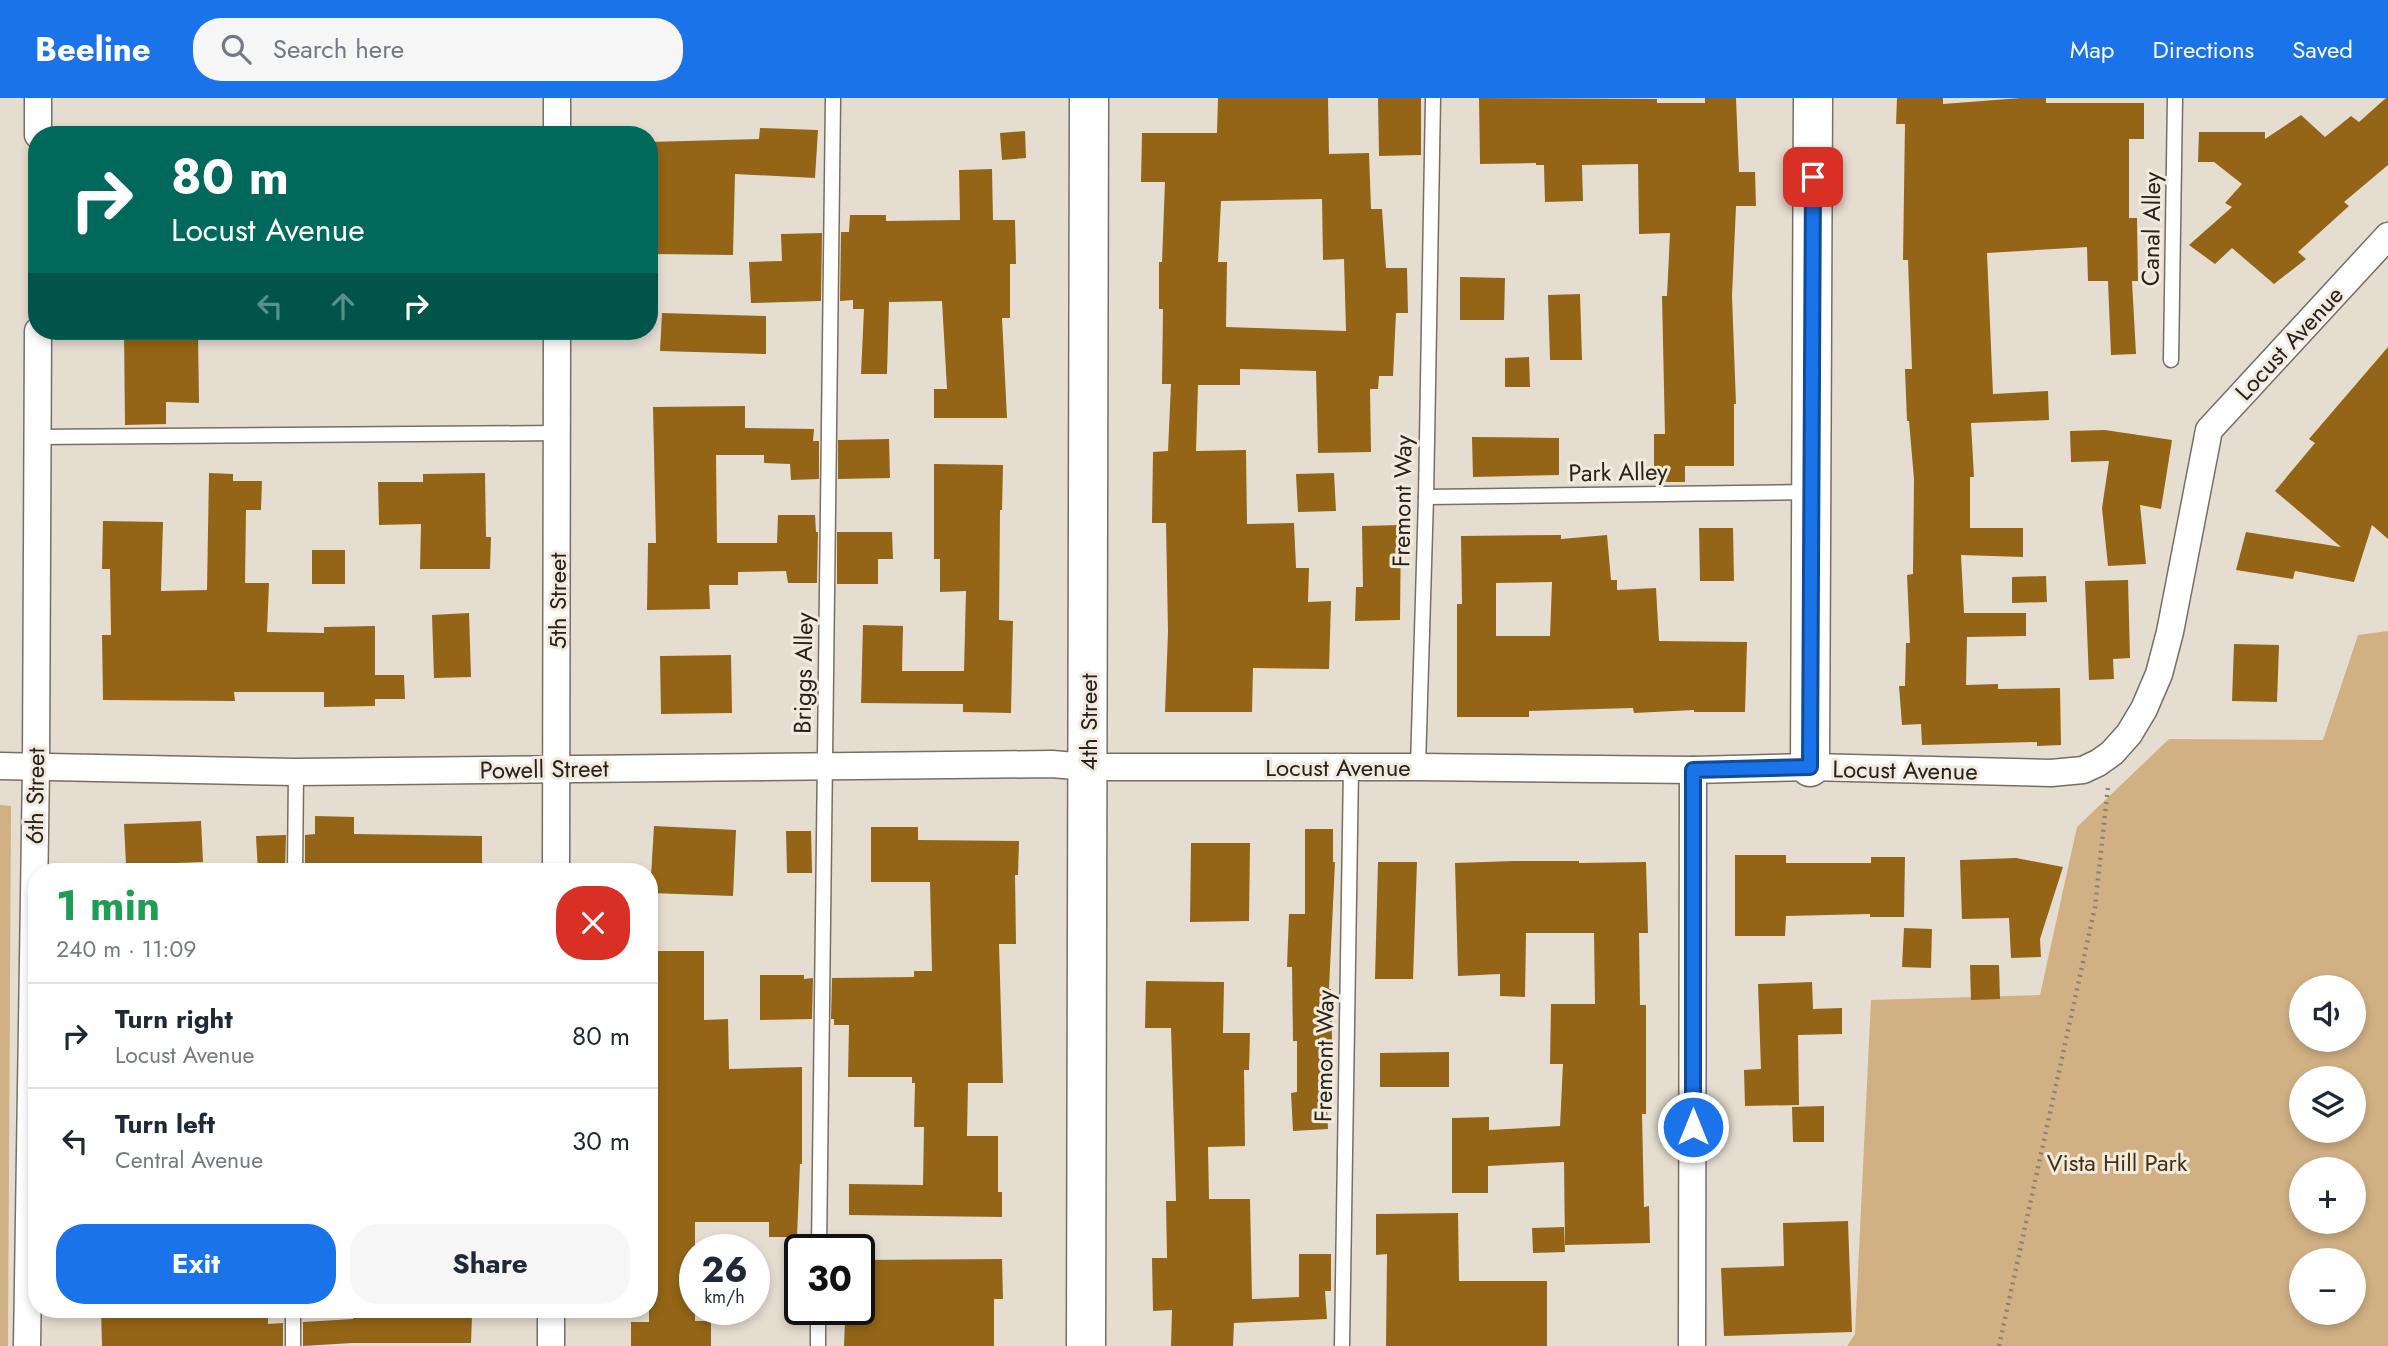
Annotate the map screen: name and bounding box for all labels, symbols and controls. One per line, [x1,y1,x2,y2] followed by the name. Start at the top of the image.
[193,18,683,81] search box
[35,26,151,73] text: Beeline
[217,30,255,68] icon: search
[273,30,404,68] text: Search here
[2070,32,2115,67] text: Map
[2153,32,2254,67] text: Directions
[2292,32,2353,67] text: Saved
[171,142,289,212] text: 80 m
[1783,147,1843,207] pin
[56,154,147,245] icon: right
[1794,158,1832,196] icon: arrive
[2133,171,2170,286] street label: Canal Alley
[171,207,365,253] text: Locust Avenue
[2227,278,2351,408] street label: Locust Avenue
[251,287,289,325] icon: left
[324,287,362,325] icon: ahead
[397,287,435,325] icon: right
[1383,434,1421,568] street label: Fremont Way
[1568,454,1668,490] street label: Park Alley
[540,553,575,649] street label: 5th Street
[784,612,822,734] street label: Briggs Alley
[1071,673,1106,770] street label: 4th Street
[17,747,53,845] street label: 6th Street
[479,750,609,788] street label: Powell Street
[1265,750,1411,785] street label: Locust Avenue
[1832,751,1978,789] street label: Locust Avenue
[56,875,160,936] text: 1 min
[556,886,630,960] button: close
[56,932,196,966] text: 240 m · 11:09
[2289,975,2366,1325] map controls
[2289,975,2366,1052] button: sound
[1305,989,1343,1123] street label: Fremont Way
[115,1000,233,1038] text: Turn right
[56,1017,94,1055] icon: right
[572,1017,630,1055] text: 80 m
[115,1038,254,1072] text: Locust Avenue
[2289,1066,2366,1143] button: layers
[1656,1090,1730,1164] position arrow
[115,1105,215,1143] text: Turn left
[56,1122,94,1160] icon: left
[572,1122,630,1160] text: 30 m
[115,1143,263,1177] text: Central Avenue
[2047,1145,2188,1180] park label: Vista Hill Park
[2289,1157,2366,1234] button: +
[56,1224,336,1304] button: Exit
[350,1224,630,1304] button: Share
[784,1234,875,1325] speed limit sign: 30
[701,1245,748,1295] text: 26
[2289,1248,2366,1325] button: −
[704,1284,745,1310] text: km/h

